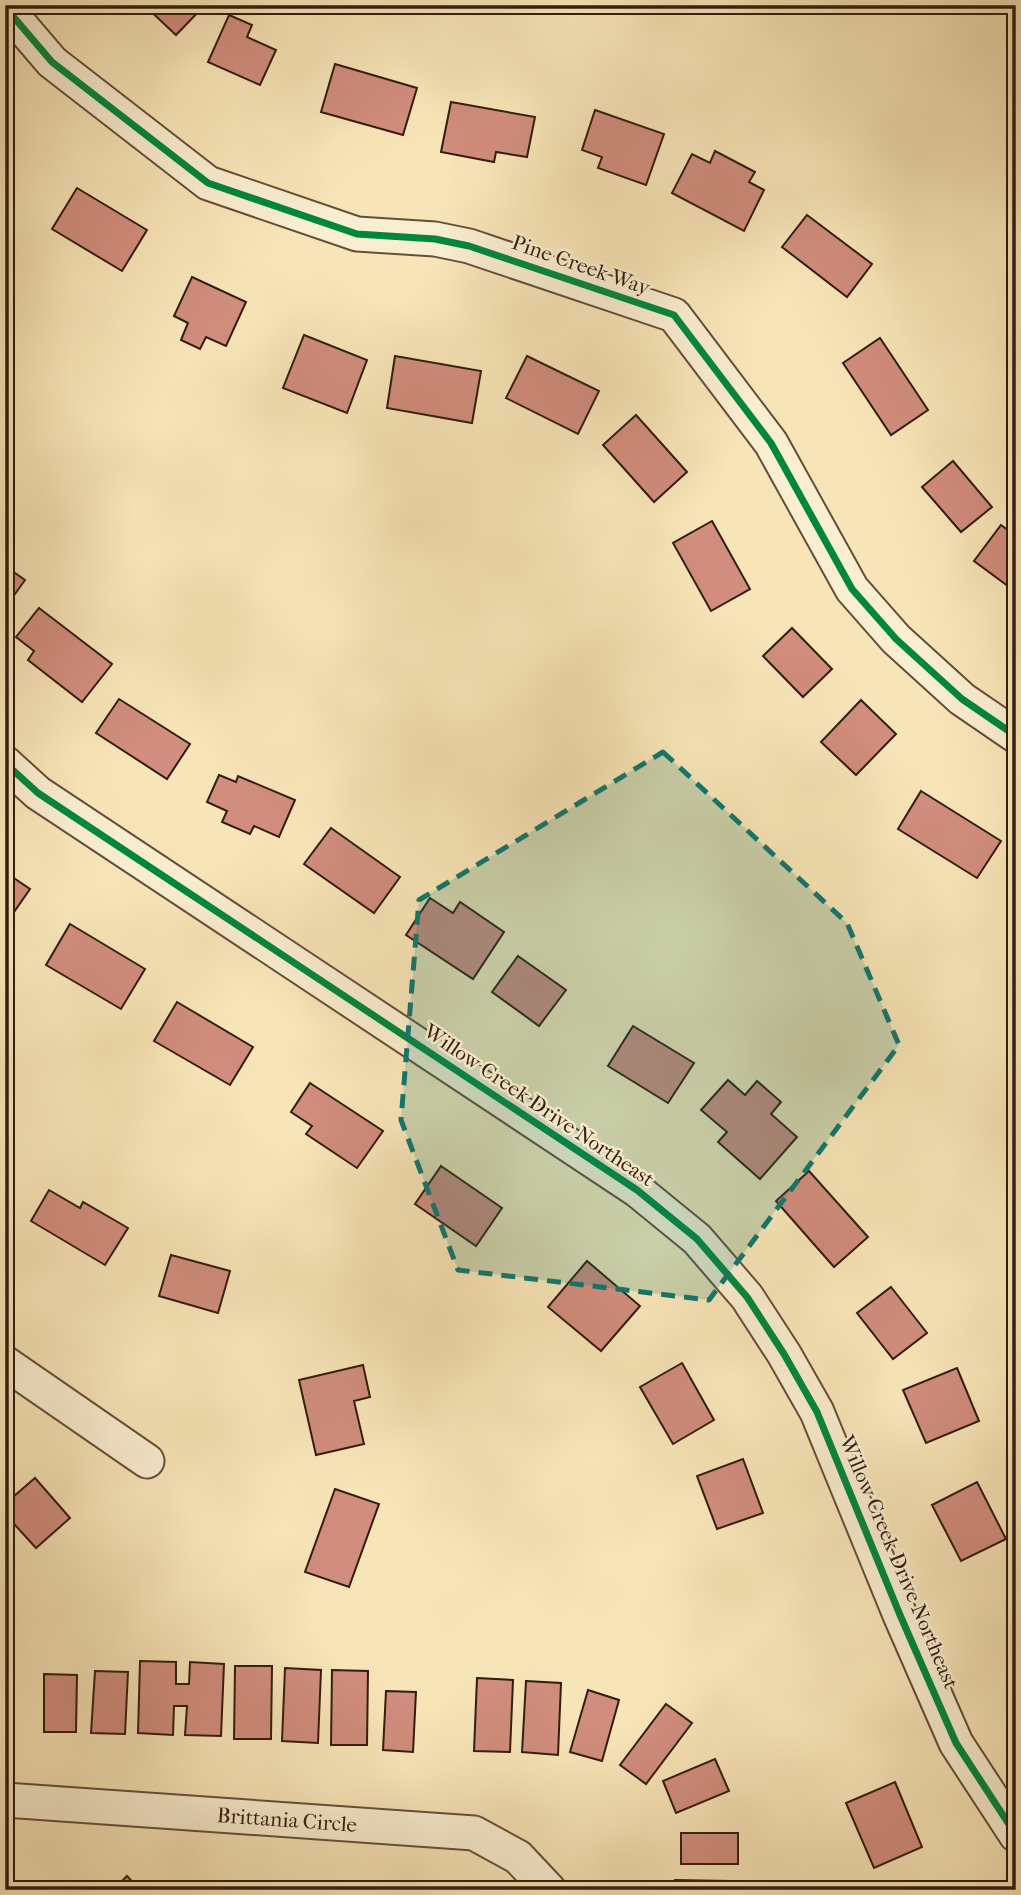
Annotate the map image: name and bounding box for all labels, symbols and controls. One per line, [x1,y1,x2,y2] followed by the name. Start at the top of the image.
[509,230,654,300] street label: Pine Creek Way
[418,1018,659,1192] street label: Willow Creek Drive Northeast
[834,1431,964,1693] street label: Willow Creek Drive Northeast
[216,1803,358,1837] street label: Brittania Circle

